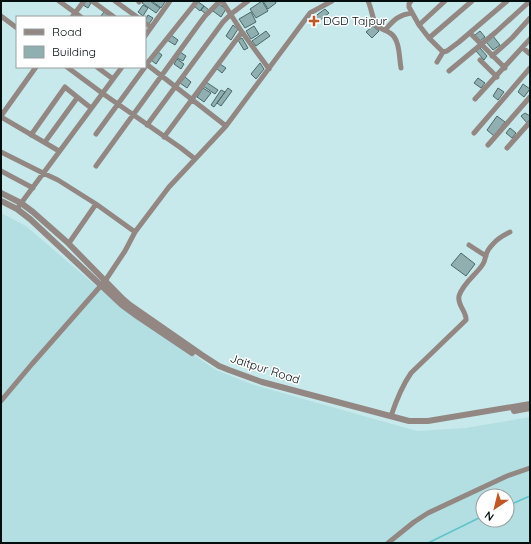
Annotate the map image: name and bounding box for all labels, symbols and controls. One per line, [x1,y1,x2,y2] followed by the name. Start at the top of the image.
[323,13,388,28] place label: DGD Tajpur
[308,15,320,27] marker: DGD Tajpur
[16,16,146,68] legend
[52,24,82,39] text: Road
[52,44,96,59] text: Building
[228,350,302,387] street label: Jaitpur Road
[475,488,515,528] north arrow
[482,508,497,524] text: N

